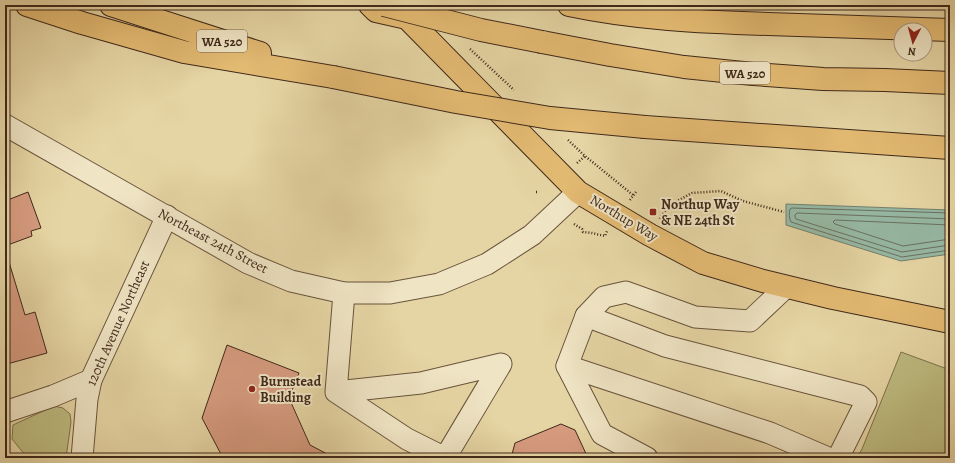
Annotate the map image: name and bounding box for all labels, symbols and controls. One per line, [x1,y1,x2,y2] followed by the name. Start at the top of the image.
[893,22,933,62] north arrow
[197,30,247,52] road number: WA 520
[907,44,917,59] text: N
[720,62,770,84] road number: WA 520
[586,190,662,246] street label: Northup Way
[661,195,740,230] place label: Northup Way & NE 24th St
[155,204,272,278] street label: Northeast 24th Street
[648,207,658,217] marker: Northup Way & NE 24th St
[82,257,154,389] street label: 120th Avenue Northeast
[260,372,322,407] place label: Burnstead Building
[247,384,257,394] marker: Burnstead Building

